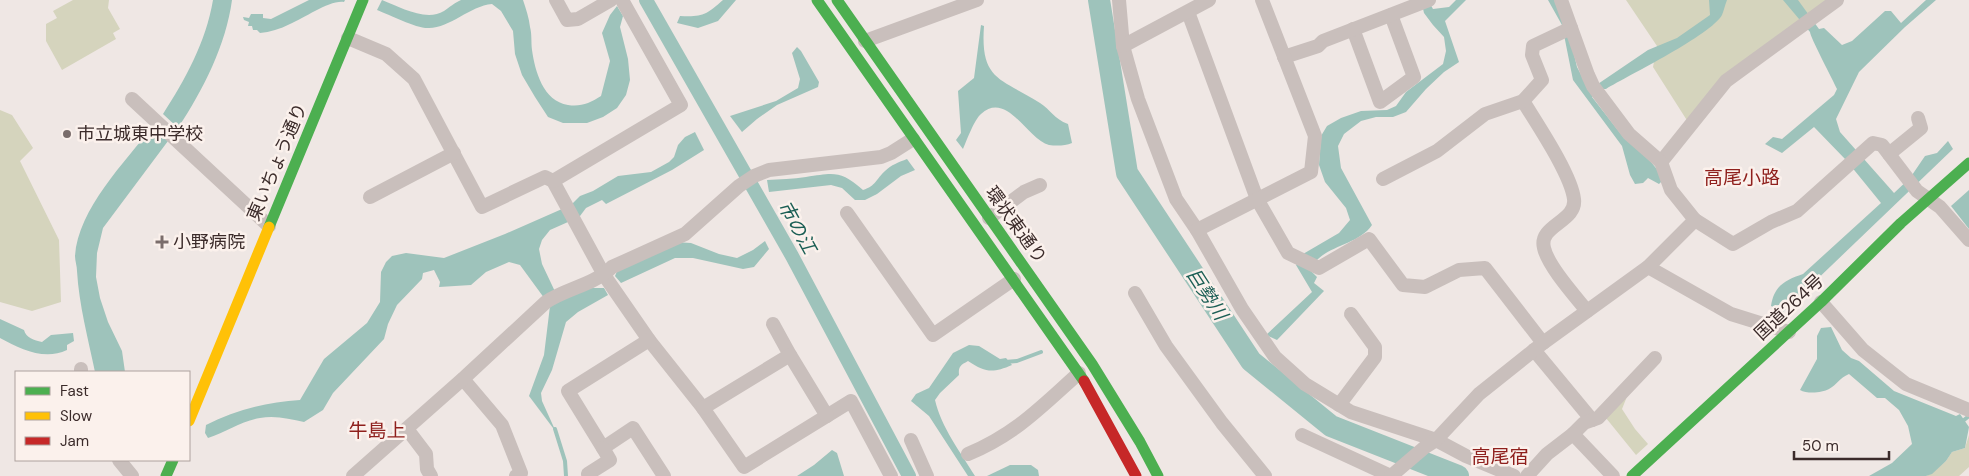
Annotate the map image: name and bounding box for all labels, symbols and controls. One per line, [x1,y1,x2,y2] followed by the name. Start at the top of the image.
[241,99,313,225] street label: 東いちょう通り
[77,122,203,146] place label: 市立城東中学校
[61,128,73,140] marker: 市立城東中学校
[1704,165,1780,190] district label: 高尾小路
[980,182,1052,268] street label: 環状東通り
[772,196,823,260] water label: 市の江
[173,230,245,254] place label: 小野病院
[155,235,169,249] marker: 小野病院
[1181,263,1234,326] water label: 巨勢川
[1749,269,1829,345] street label: 国道264号
[15,371,190,461] legend
[60,381,89,401] text: Fast
[60,406,93,426] text: Slow
[348,418,406,443] district label: 牛島上
[1794,428,1889,460] scale bar
[60,431,89,451] text: Jam
[1802,436,1839,456] text: 50 m
[1471,444,1529,469] district label: 高尾宿

